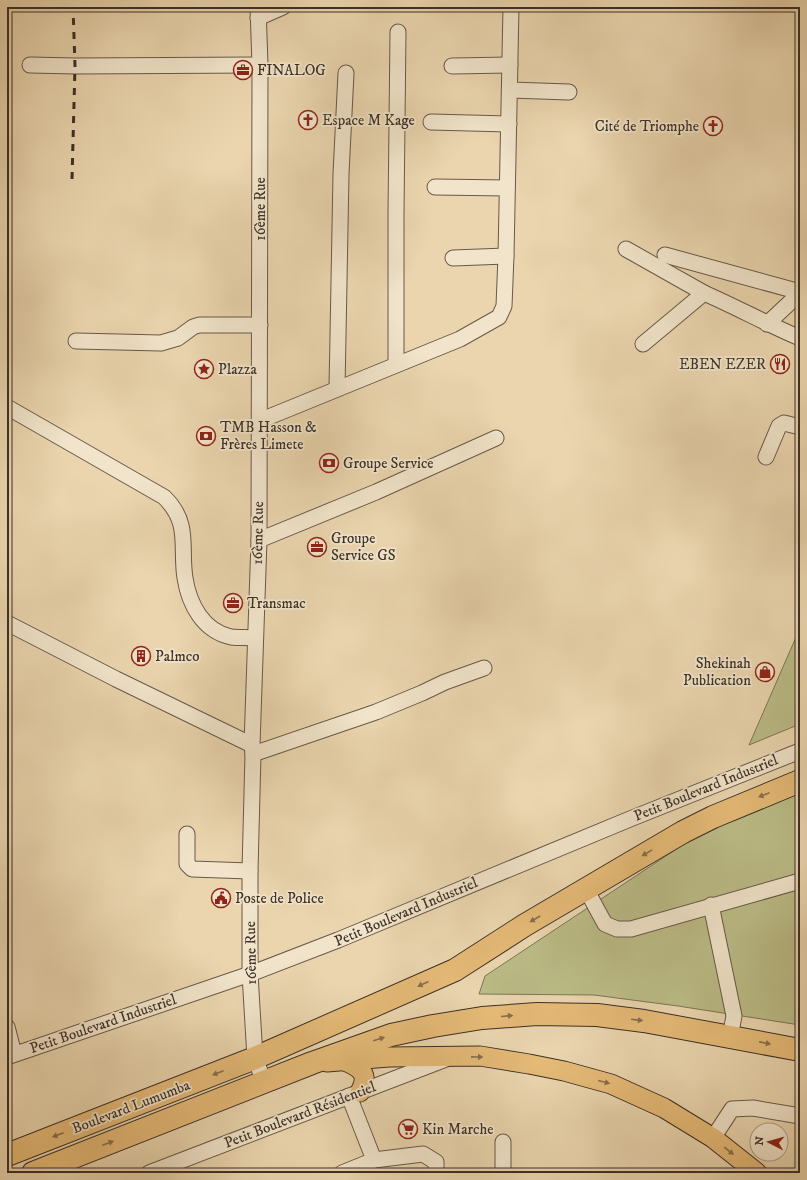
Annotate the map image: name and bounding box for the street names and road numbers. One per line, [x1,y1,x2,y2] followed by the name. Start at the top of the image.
[251,177,270,241] street label: 16ème Rue
[248,501,268,565] street label: 16ème Rue
[631,750,781,826] street label: Petit Boulevard Industriel
[331,873,481,951] street label: Petit Boulevard Industriel
[241,921,261,985] street label: 16ème Rue
[27,990,179,1058] street label: Petit Boulevard Industriel
[69,1076,193,1138] street label: Boulevard Lumumba
[221,1077,379,1153] street label: Petit Boulevard Résidentiel

